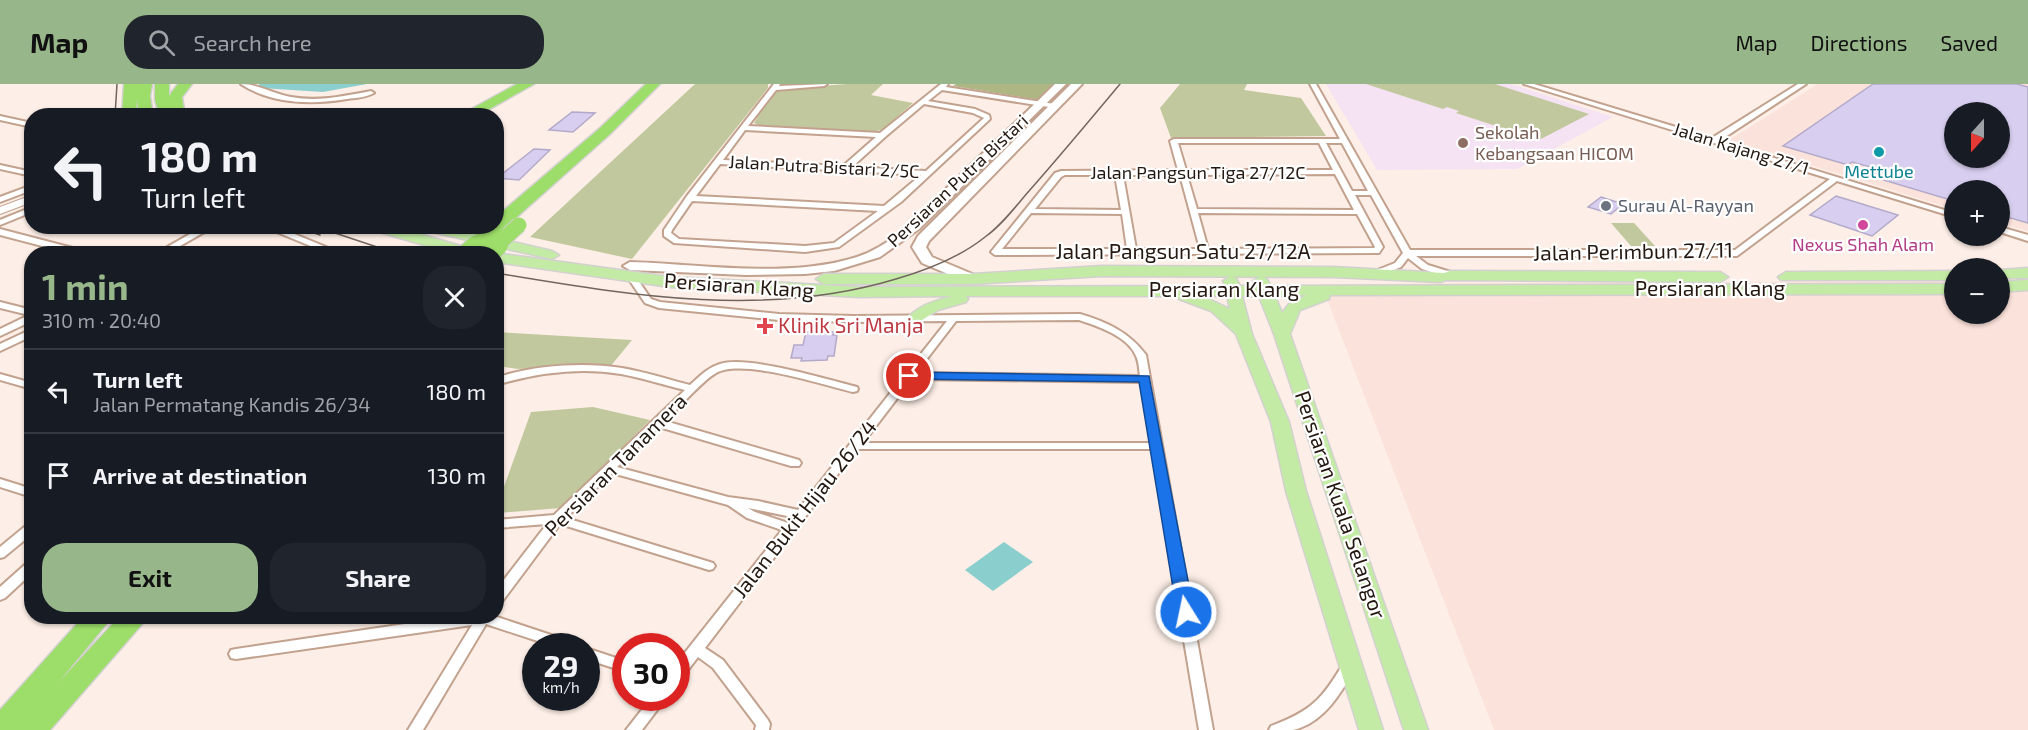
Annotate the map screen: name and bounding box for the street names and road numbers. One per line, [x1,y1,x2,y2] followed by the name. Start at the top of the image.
[882,109,1032,251] street label: Persiaran Putra Bistari
[1671,117,1812,179] street label: Jalan Kajang 27/1
[728,150,920,182] street label: Jalan Putra Bistari 2/5C
[1090,161,1306,183] street label: Jalan Pangsun Tiga 27/12C
[1533,236,1733,265] street label: Jalan Perimbun 27/11
[1055,238,1311,263] street label: Jalan Pangsun Satu 27/12A
[663,267,815,302] street label: Persiaran Klang
[1635,275,1785,300] street label: Persiaran Klang
[1149,276,1299,301] street label: Persiaran Klang
[1291,387,1392,622] street label: Persiaran Kuala Selangor
[539,388,691,540] street label: Persiaran Tanamera
[727,414,882,603] street label: Jalan Bukit Hijau 26/24

